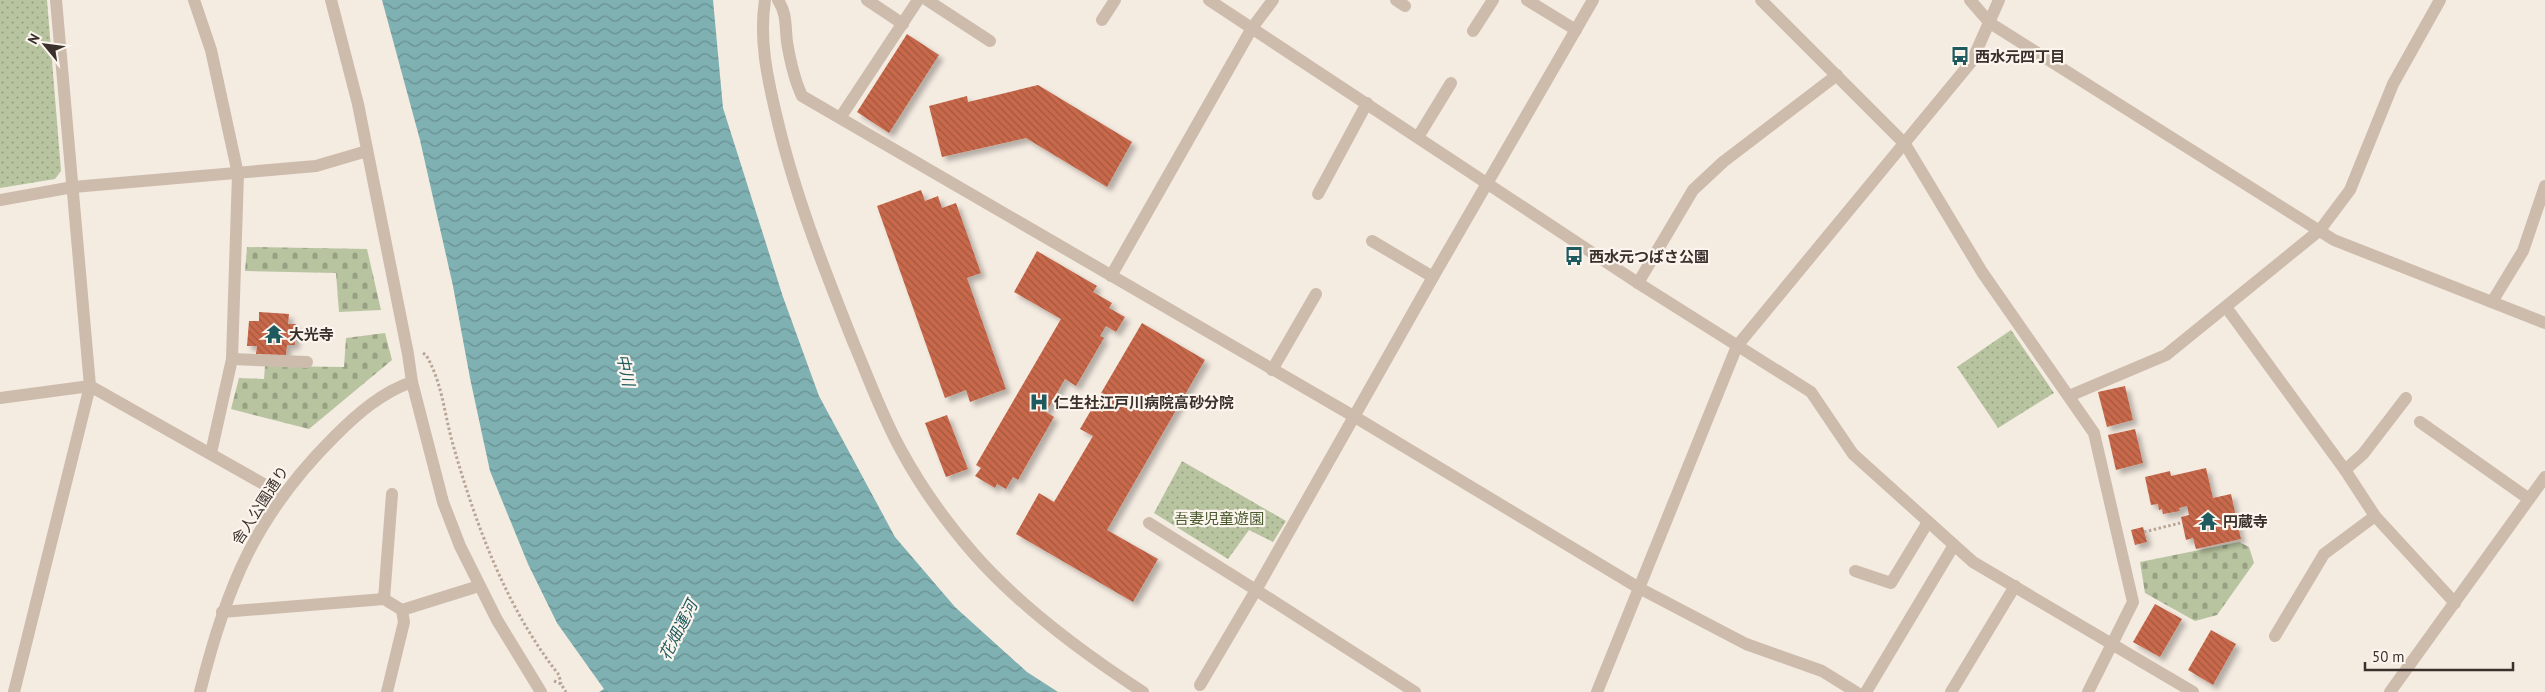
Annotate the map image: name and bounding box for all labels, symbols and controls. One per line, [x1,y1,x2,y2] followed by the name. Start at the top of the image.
[20,20,70,70] north arrow
[24,30,44,47] text: N
[1949,45,1971,67] bus stop icon: 西水元四丁目
[1975,47,2065,66] place label: 西水元四丁目
[1563,245,1585,267] bus stop icon: 西水元つばさ公園
[1589,247,1709,266] place label: 西水元つばさ公園
[263,323,285,345] temple icon: 大光寺
[289,325,334,344] place label: 大光寺
[613,352,640,390] water label: 中川
[1028,391,1050,413] hospital icon: 仁生社江戸川病院高砂分院
[1054,393,1234,412] place label: 仁生社江戸川病院高砂分院
[228,462,292,548] street label: 舎人公園通り
[1174,509,1264,528] park label: 吾妻児童遊園
[2197,510,2219,532] temple icon: 円蔵寺
[2223,512,2268,531] place label: 円蔵寺
[655,594,703,663] water label: 花畑運河
[2365,640,2512,672] scale bar
[2372,647,2405,666] text: 50 m

